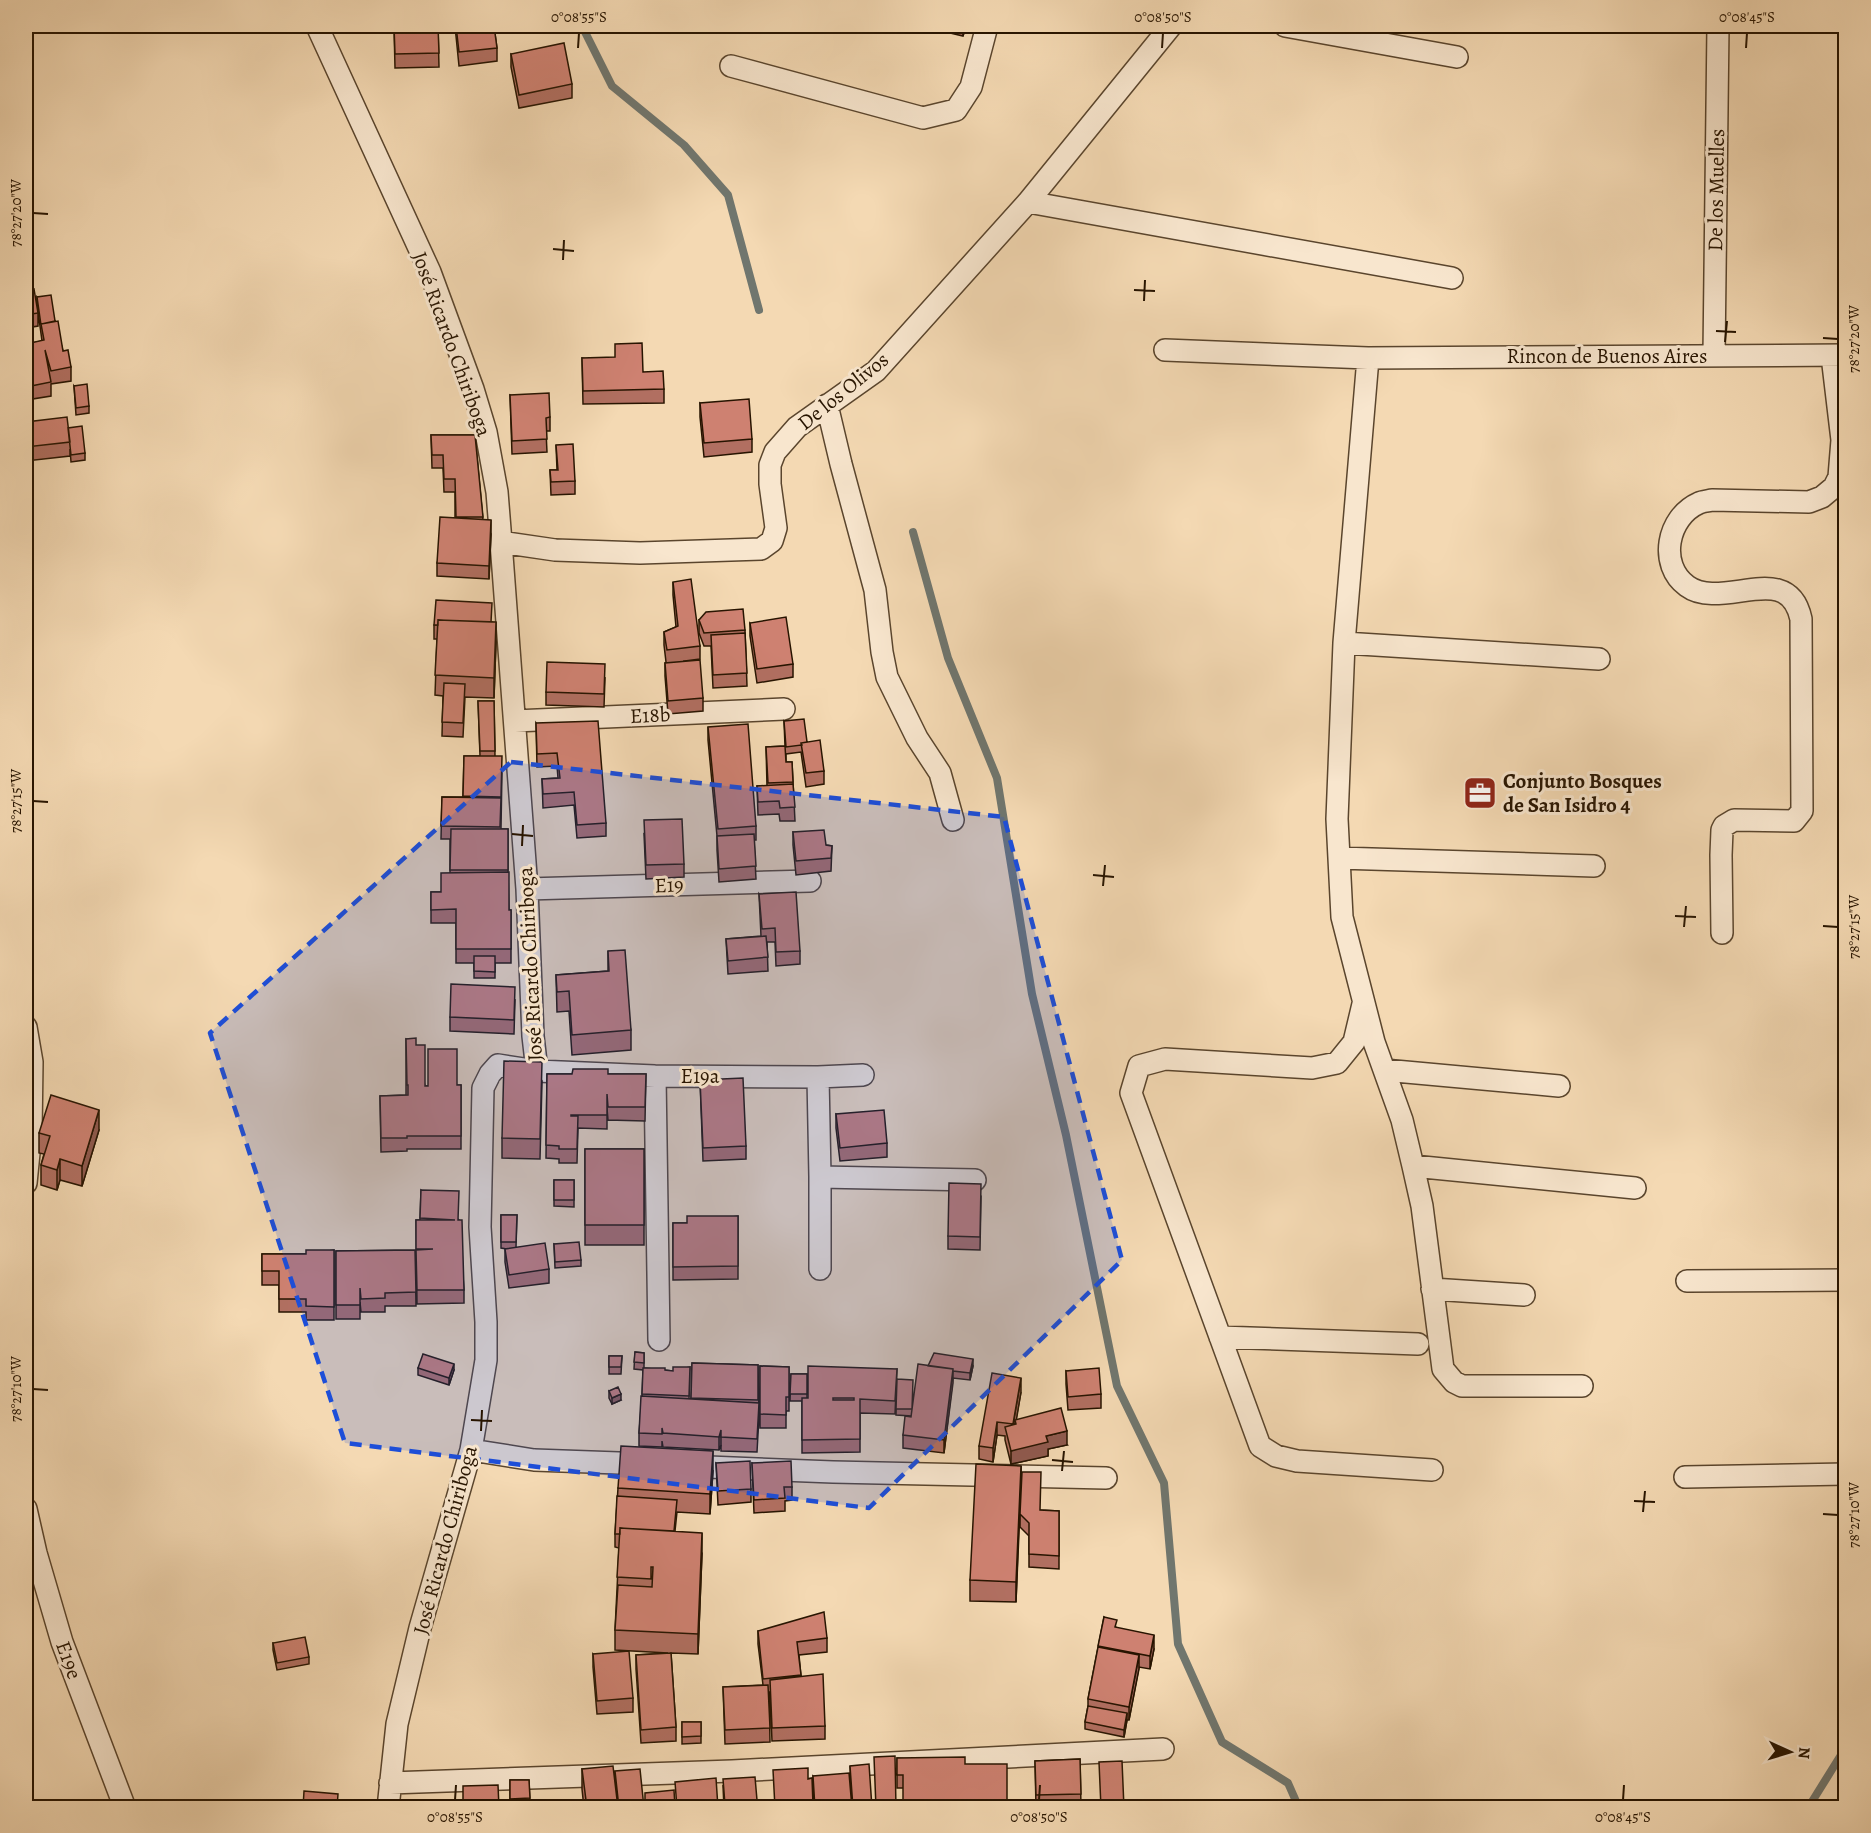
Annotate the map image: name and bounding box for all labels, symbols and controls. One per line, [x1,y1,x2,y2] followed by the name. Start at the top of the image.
[551,7,607,27] text: 0°08'55"S
[1134,7,1192,27] text: 0°08'50"S
[1719,7,1775,27] text: 0°08'45"S
[1701,128,1731,252] street label: De los Muelles
[6,179,26,247] text: 78°27'20"W
[406,248,499,440] street label: José Ricardo Chiriboga
[1844,305,1864,373] text: 78°27'20"W
[1507,342,1707,370] street label: Rincon de Buenos Aires
[791,346,895,436] street label: De los Olivos
[629,700,671,730] street label: E18b
[1503,767,1662,819] place label: Conjunto Bosques de San Isidro 4
[6,769,26,833] text: 78°27'15"W
[1462,775,1498,811] office icon: Conjunto Bosques de San Isidro 4
[511,866,549,1062] street label: José Ricardo Chiriboga
[654,870,684,900] street label: E19
[1844,895,1864,959] text: 78°27'15"W
[681,1062,720,1090] street label: E19a
[6,1356,26,1422] text: 78°27'10"W
[406,1442,484,1638] street label: José Ricardo Chiriboga
[1844,1482,1864,1548] text: 78°27'10"W
[49,1637,89,1683] street label: E19e
[1760,1722,1820,1782] north arrow
[1793,1746,1815,1760] text: N
[427,1807,483,1827] text: 0°08'55"S
[1010,1807,1068,1827] text: 0°08'50"S
[1595,1807,1651,1827] text: 0°08'45"S

